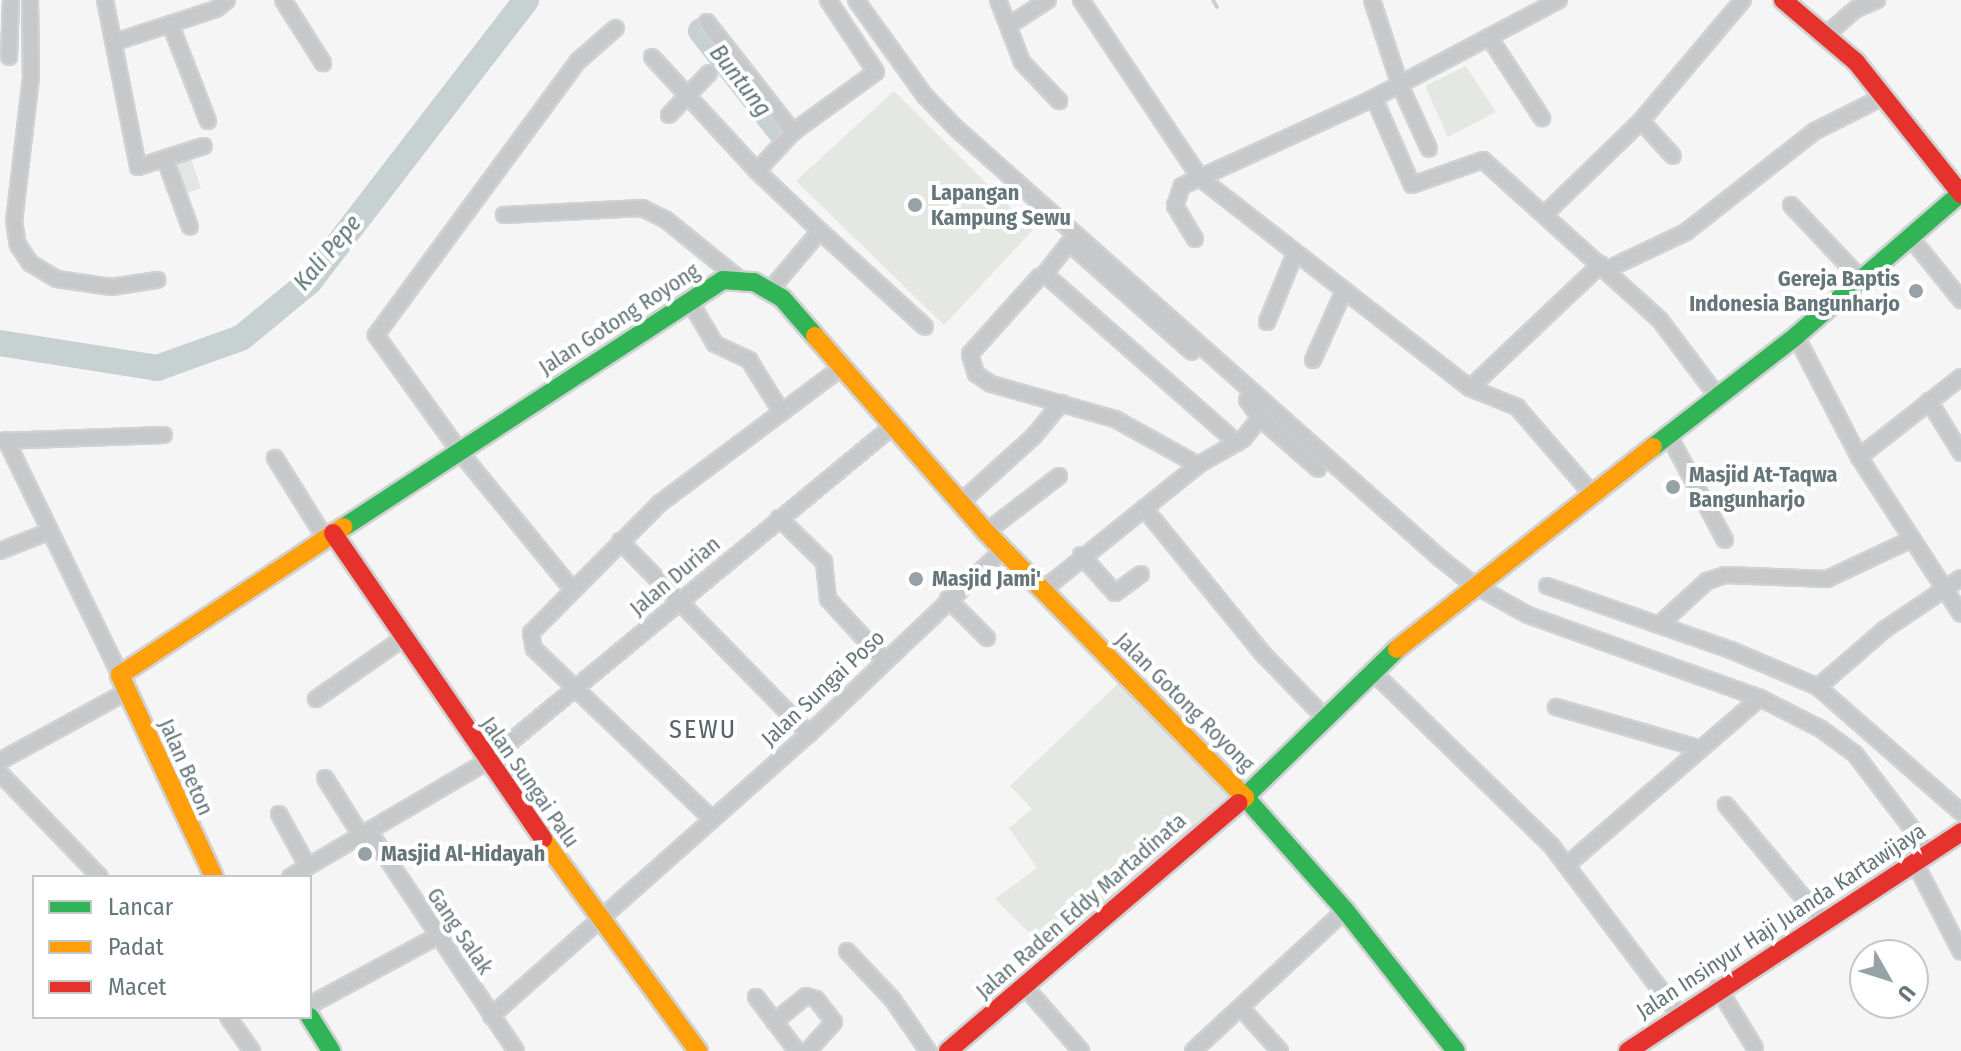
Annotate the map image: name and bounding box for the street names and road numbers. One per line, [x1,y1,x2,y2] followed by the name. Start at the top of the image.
[534,257,704,381] street label: Jalan Gotong Royong
[625,531,725,621] street label: Jalan Durian
[756,624,890,752] street label: Jalan Sungai Poso
[1110,627,1260,777] street label: Jalan Gotong Royong
[475,712,585,852] street label: Jalan Sungai Palu
[153,715,219,819] street label: Jalan Beton
[971,808,1191,1004] street label: Jalan Raden Eddy Martadinata
[1632,818,1930,1024] street label: Jalan Insinyur Haji Juanda Kartawijaya
[421,883,499,979] street label: Gang Salak

